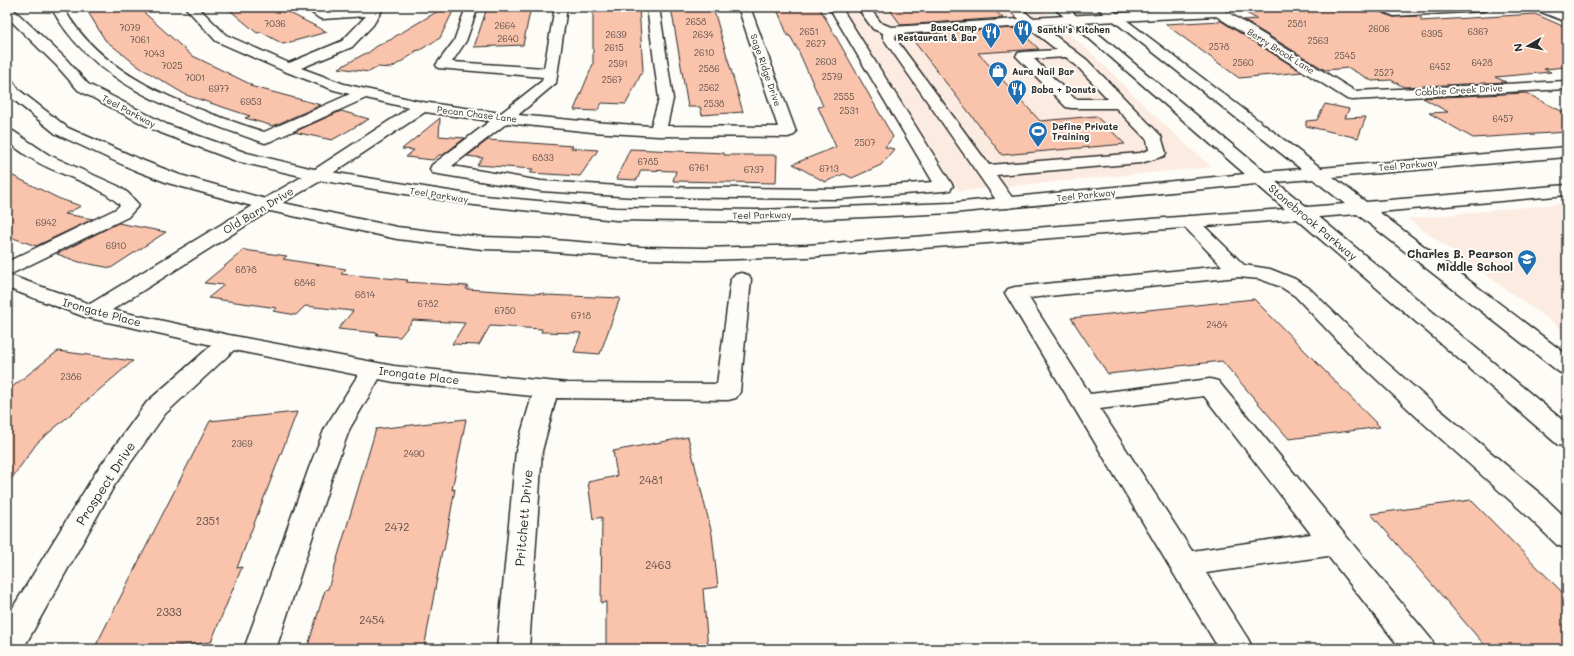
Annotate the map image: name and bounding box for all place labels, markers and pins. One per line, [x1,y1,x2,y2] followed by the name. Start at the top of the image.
[1012,18,1034,46] restaurant icon: Santhi's Kitchen
[980,21,1002,49] restaurant icon: BaseCamp Restaurant & Bar
[897,22,977,43] place label: BaseCamp Restaurant & Bar
[1037,24,1110,35] place label: Santhi's Kitchen
[987,60,1009,88] shop icon: Aura Nail Bar
[1012,66,1075,77] place label: Aura Nail Bar
[1006,78,1028,106] restaurant icon: Boba + Donuts
[1031,84,1097,95] place label: Boba + Donuts
[1027,120,1049,148] sports icon: Define Private Training
[1052,121,1118,142] place label: Define Private Training
[1407,246,1513,274] place label: Charles B. Pearson Middle School
[1516,248,1538,276] school or university icon: Charles B. Pearson Middle School

